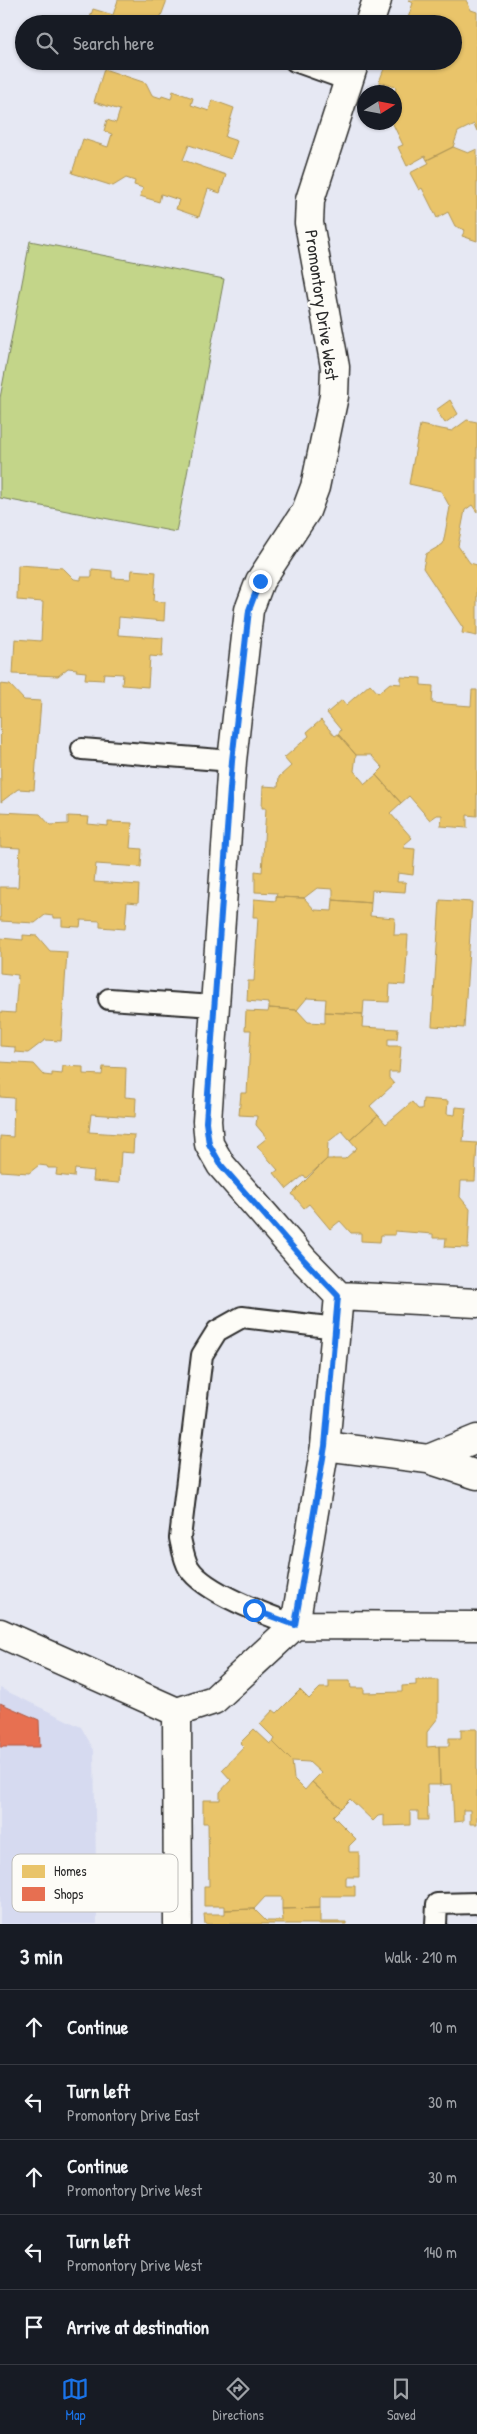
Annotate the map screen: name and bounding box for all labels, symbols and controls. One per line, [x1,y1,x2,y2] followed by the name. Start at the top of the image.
[15,15,462,70] search box
[33,29,61,57] icon: search
[73,30,154,56] text: Search here
[357,85,402,130] north arrow
[299,228,345,383] street label: Promontory Drive West
[249,570,272,593] route end
[243,1599,266,1622] route start
[12,1854,178,1912] legend
[54,1861,87,1880] text: Homes
[54,1884,83,1904] text: Shops
[20,1942,63,1971] text: 3 min
[384,1946,457,1968] text: Walk · 210 m
[20,2013,48,2041] icon: ahead
[67,2014,128,2040] text: Continue
[429,2016,457,2038] text: 10 m
[67,2078,130,2104] text: Turn left
[20,2088,48,2116] icon: left
[428,2091,457,2113] text: 30 m
[67,2104,199,2126] text: Promontory Drive East
[67,2153,128,2179] text: Continue
[20,2163,48,2191] icon: ahead
[428,2166,457,2188] text: 30 m
[67,2179,202,2201] text: Promontory Drive West
[67,2228,130,2254] text: Turn left
[20,2238,48,2266] icon: left
[423,2241,457,2263] text: 140 m
[67,2254,202,2276] text: Promontory Drive West
[20,2313,48,2341] icon: arrive
[67,2314,209,2340] text: Arrive at destination
[61,2375,89,2424] tab: Map
[212,2375,264,2424] tab: Directions
[387,2375,416,2424] tab: Saved

